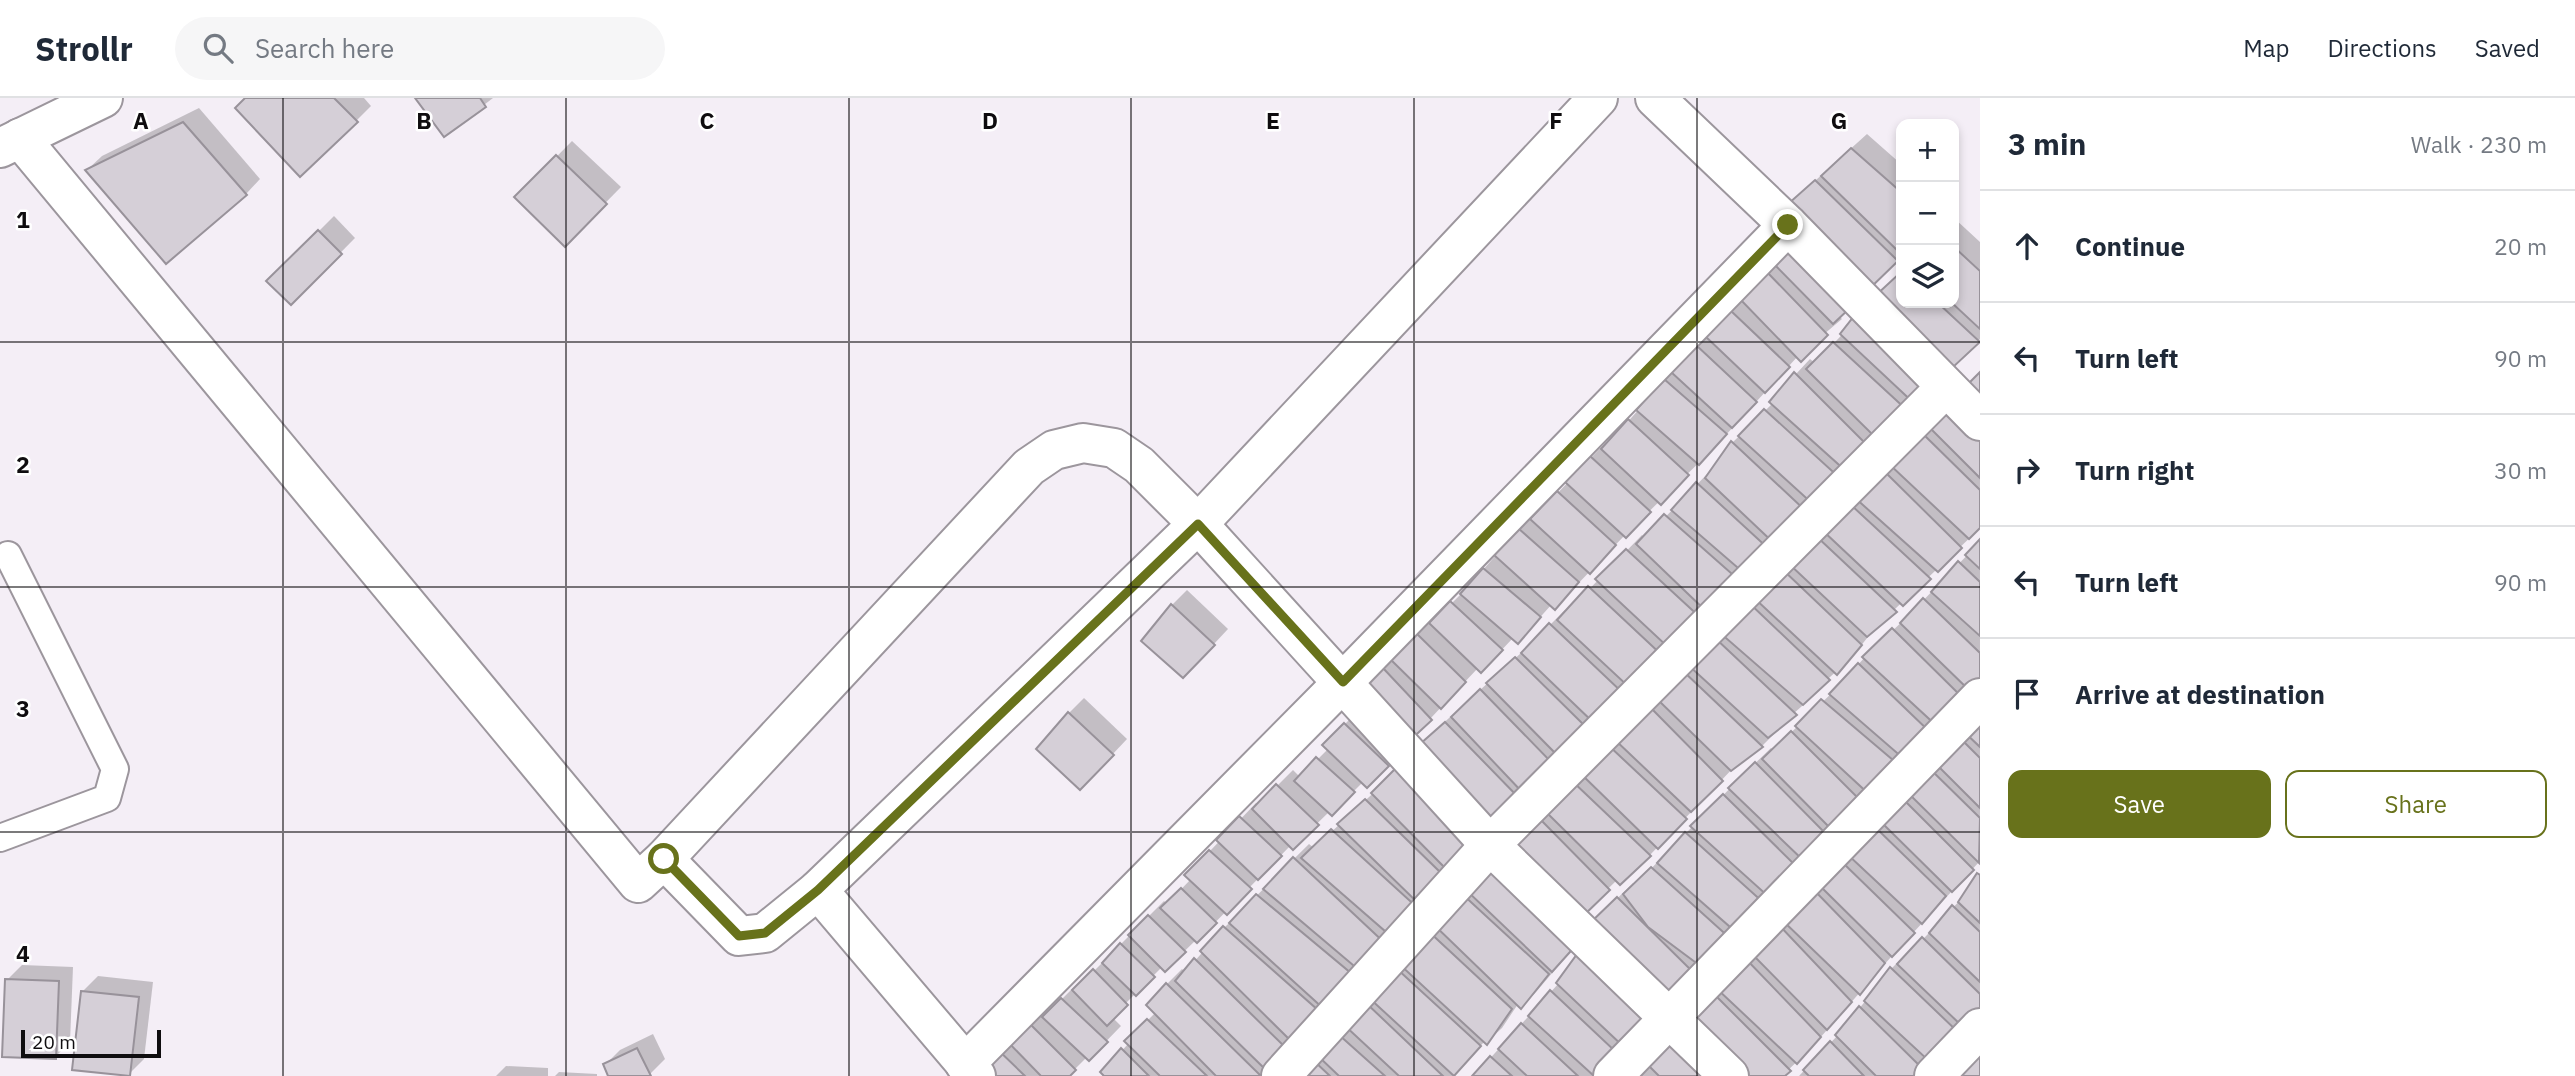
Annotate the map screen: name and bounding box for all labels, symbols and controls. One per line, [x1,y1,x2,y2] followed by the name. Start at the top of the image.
[175,17,665,80] search box
[35,27,133,70] text: Strollr
[199,29,237,67] icon: search
[255,31,394,65] text: Search here
[2243,32,2289,64] text: Map
[2327,32,2437,64] text: Directions
[2475,32,2540,64] text: Saved
[133,105,149,135] text: A
[416,105,432,135] text: B
[700,105,715,135] text: C
[982,105,998,135] text: D
[1266,105,1280,135] text: E
[1549,105,1563,135] text: F
[1831,105,1847,135] text: G
[1896,119,1959,308] map controls
[1896,119,1959,182] button: +
[2008,124,2086,163] text: 3 min
[2411,129,2547,159] text: Walk · 230 m
[1896,182,1959,245] button: −
[16,204,30,234] text: 1
[1772,209,1803,240] route end
[2008,227,2046,265] icon: ahead
[2075,229,2185,263] text: Continue
[2494,231,2547,261] text: 20 m
[1896,245,1959,308] button: layers
[2008,339,2046,377] icon: left
[2075,341,2178,375] text: Turn left
[2494,343,2547,373] text: 90 m
[16,449,30,479] text: 2
[2008,451,2046,489] icon: right
[2075,453,2194,487] text: Turn right
[2494,455,2547,485] text: 30 m
[2008,563,2046,601] icon: left
[2075,565,2178,599] text: Turn left
[2494,567,2547,597] text: 90 m
[2008,675,2046,713] icon: arrive
[2075,677,2325,711] text: Arrive at destination
[16,693,30,723] text: 3
[2008,770,2271,838] button: Save
[2285,770,2547,838] button: Share
[648,843,679,874] route start
[16,938,30,968] text: 4
[21,1027,161,1059] scale bar
[32,1030,76,1054] text: 20 m

